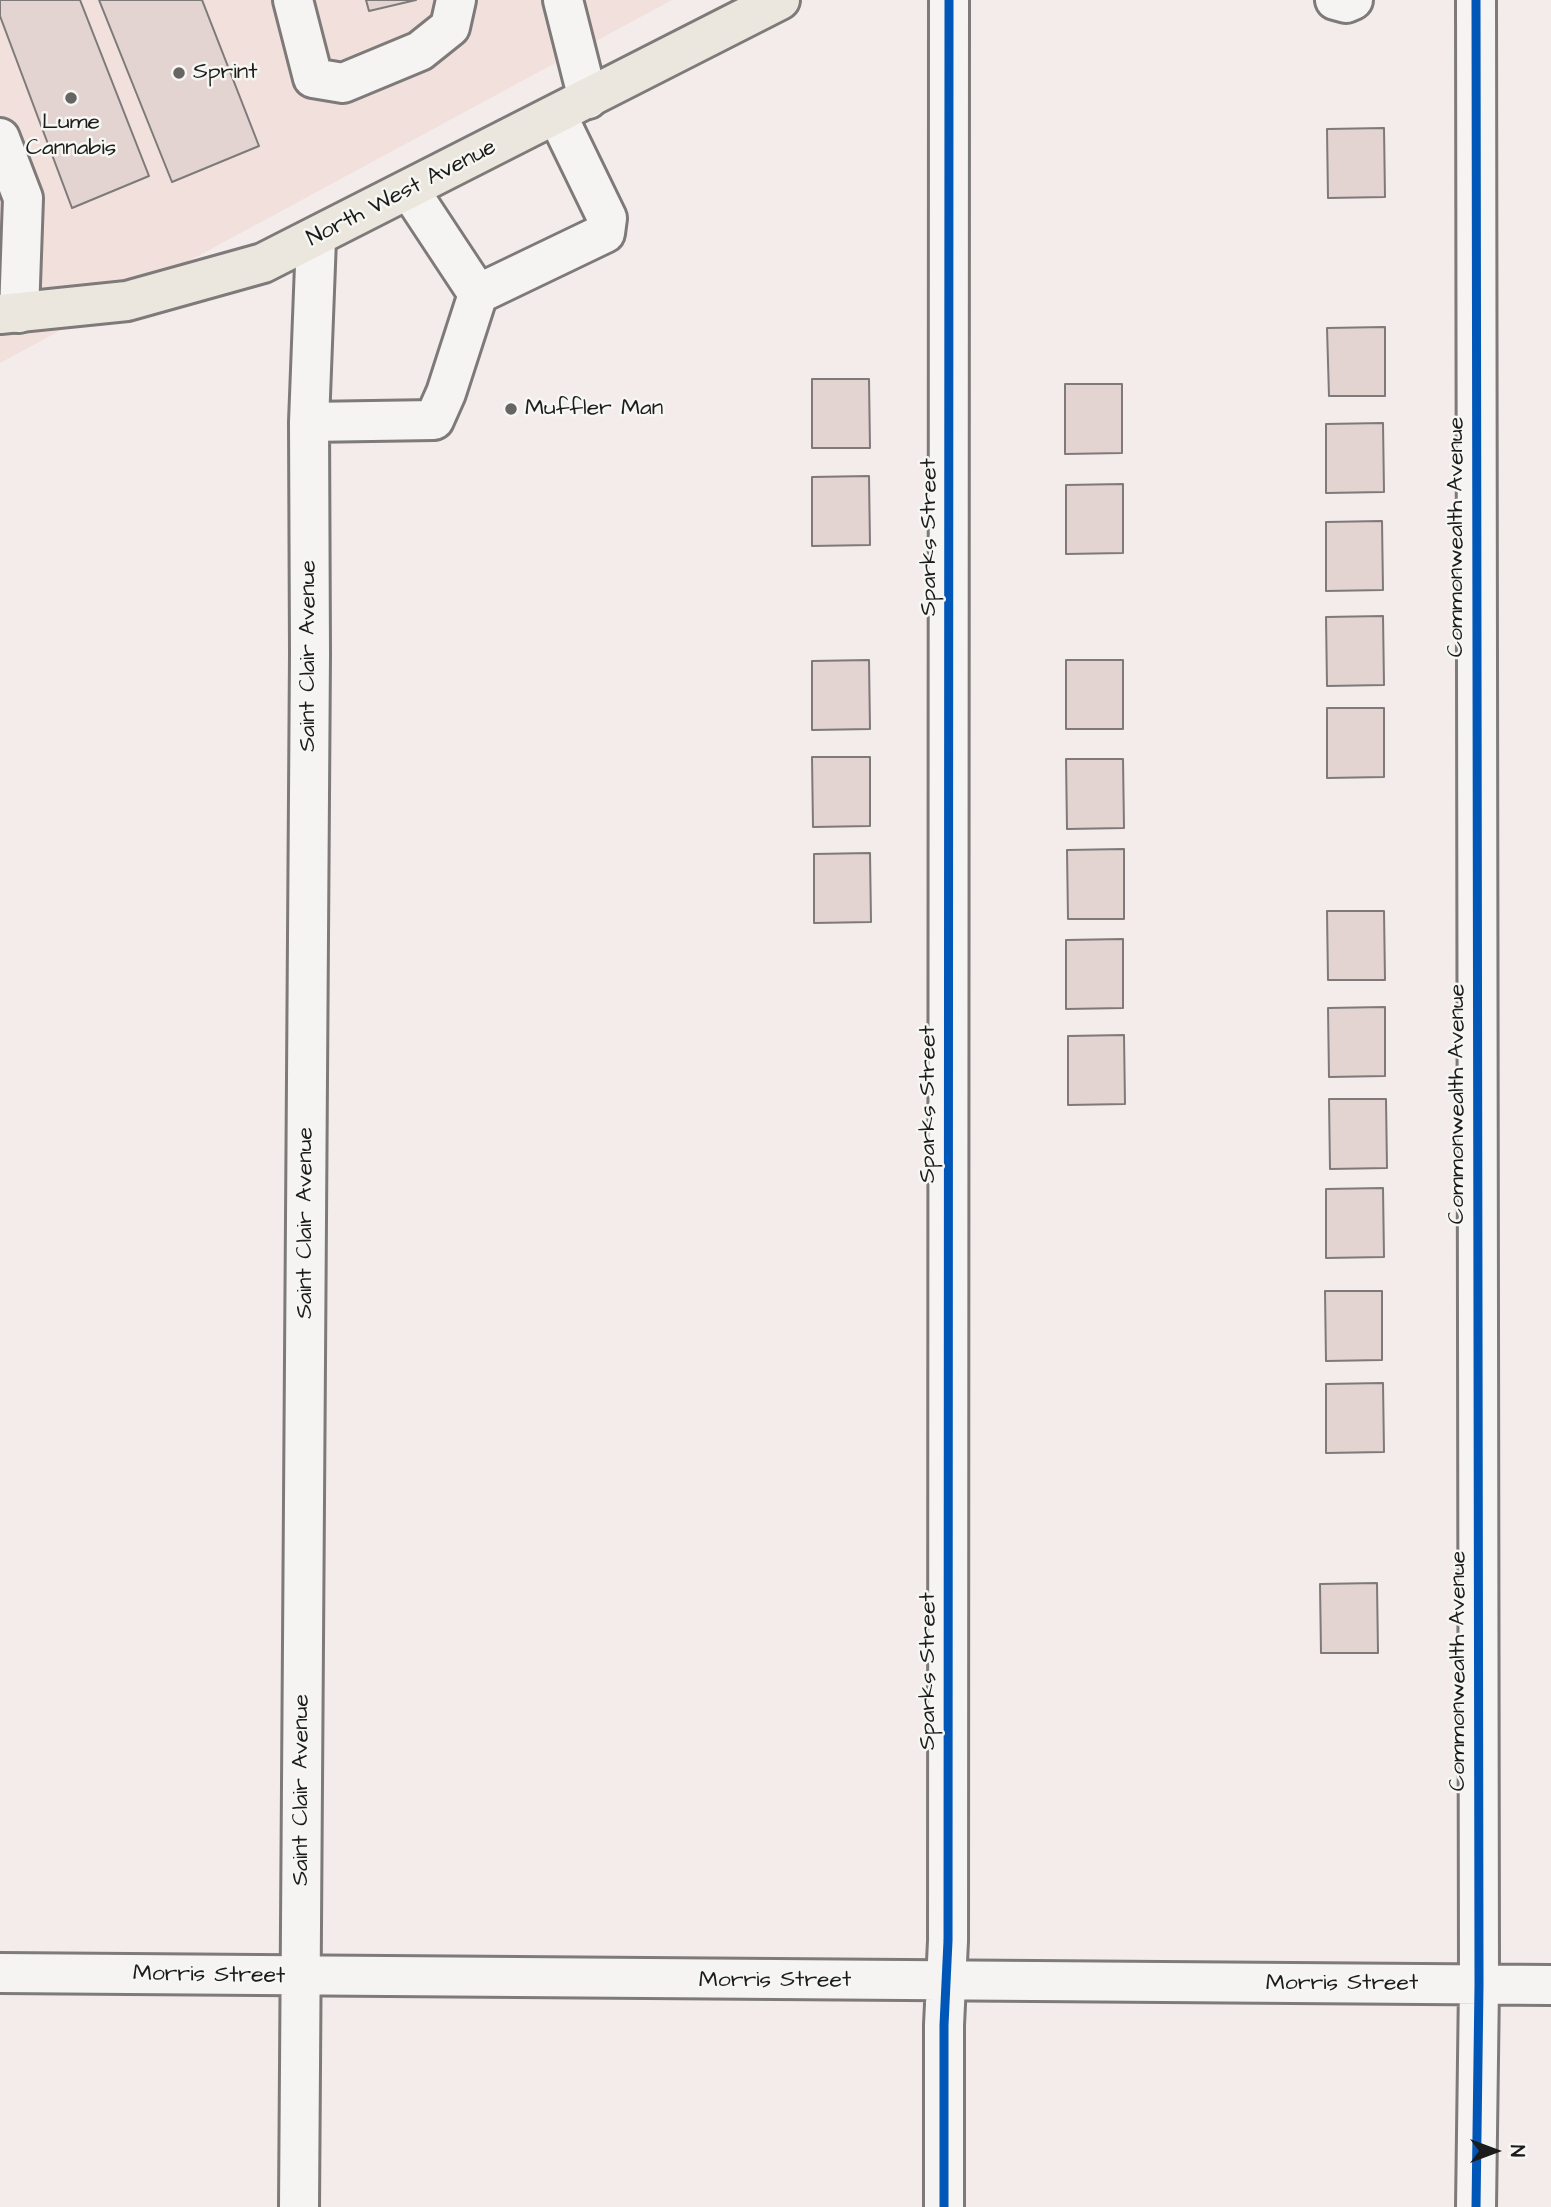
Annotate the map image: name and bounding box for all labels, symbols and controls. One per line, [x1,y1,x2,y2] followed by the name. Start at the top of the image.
[193,59,258,87] place label: Sprint
[171,65,187,81] marker: Sprint
[63,90,79,106] marker: Lume Cannabis
[26,109,116,163] place label: Lume Cannabis
[303,134,501,254] street label: North West Avenue
[525,395,663,423] place label: Muffler Man
[503,401,519,417] marker: Muffler Man
[1443,417,1471,657] street label: Commonwealth Avenue
[916,458,944,616] street label: Sparks Street
[295,560,323,752] street label: Saint Clair Avenue
[1444,984,1472,1224] street label: Commonwealth Avenue
[915,1025,943,1183] street label: Sparks Street
[292,1127,320,1319] street label: Saint Clair Avenue
[1445,1551,1473,1791] street label: Commonwealth Avenue
[915,1592,943,1750] street label: Sparks Street
[288,1694,316,1886] street label: Saint Clair Avenue
[133,1961,285,1991] street label: Morris Street
[699,1967,851,1995] street label: Morris Street
[1266,1970,1418,1998] street label: Morris Street
[1460,2116,1530,2186] north arrow
[1503,2145,1530,2157] text: N

